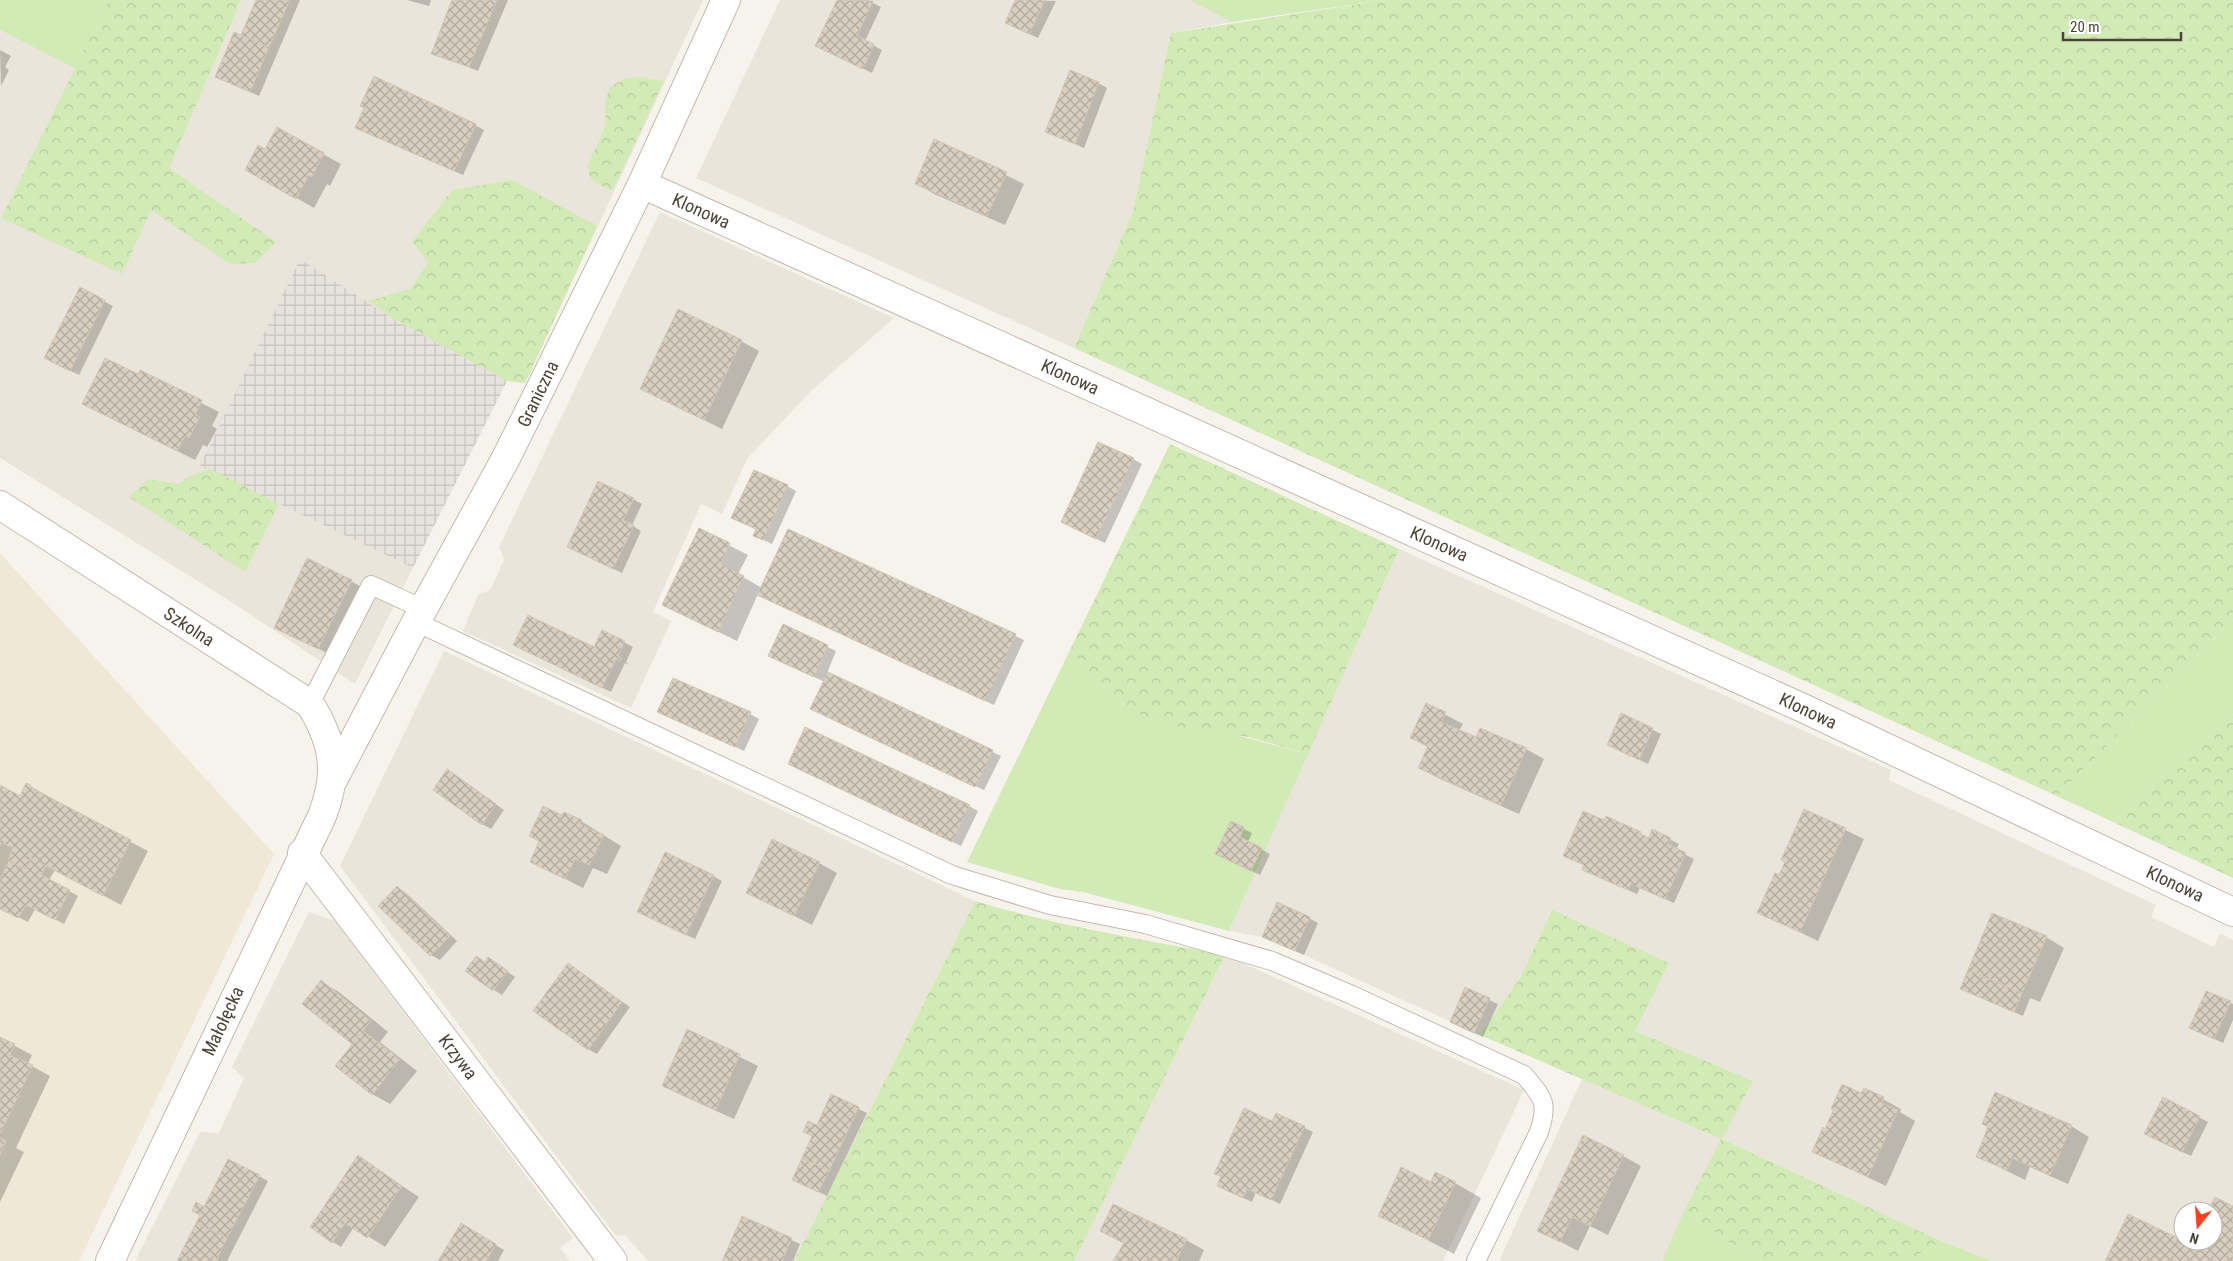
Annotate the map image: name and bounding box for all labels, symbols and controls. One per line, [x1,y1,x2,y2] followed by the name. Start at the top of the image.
[2063,10,2180,42] scale bar
[2070,18,2100,36] text: 20 m
[669,189,733,233] street label: Klonowa
[1038,355,1102,399] street label: Klonowa
[513,357,563,430] street label: Graniczna
[1407,522,1471,566] street label: Klonowa
[160,603,218,651] street label: Szkolna
[1776,688,1840,733] street label: Klonowa
[2143,861,2207,906] street label: Klonowa
[197,983,248,1059] street label: Małołęcka
[435,1030,482,1083] street label: Krzywa
[2173,1201,2223,1251] north arrow
[2188,1230,2201,1247] text: N

